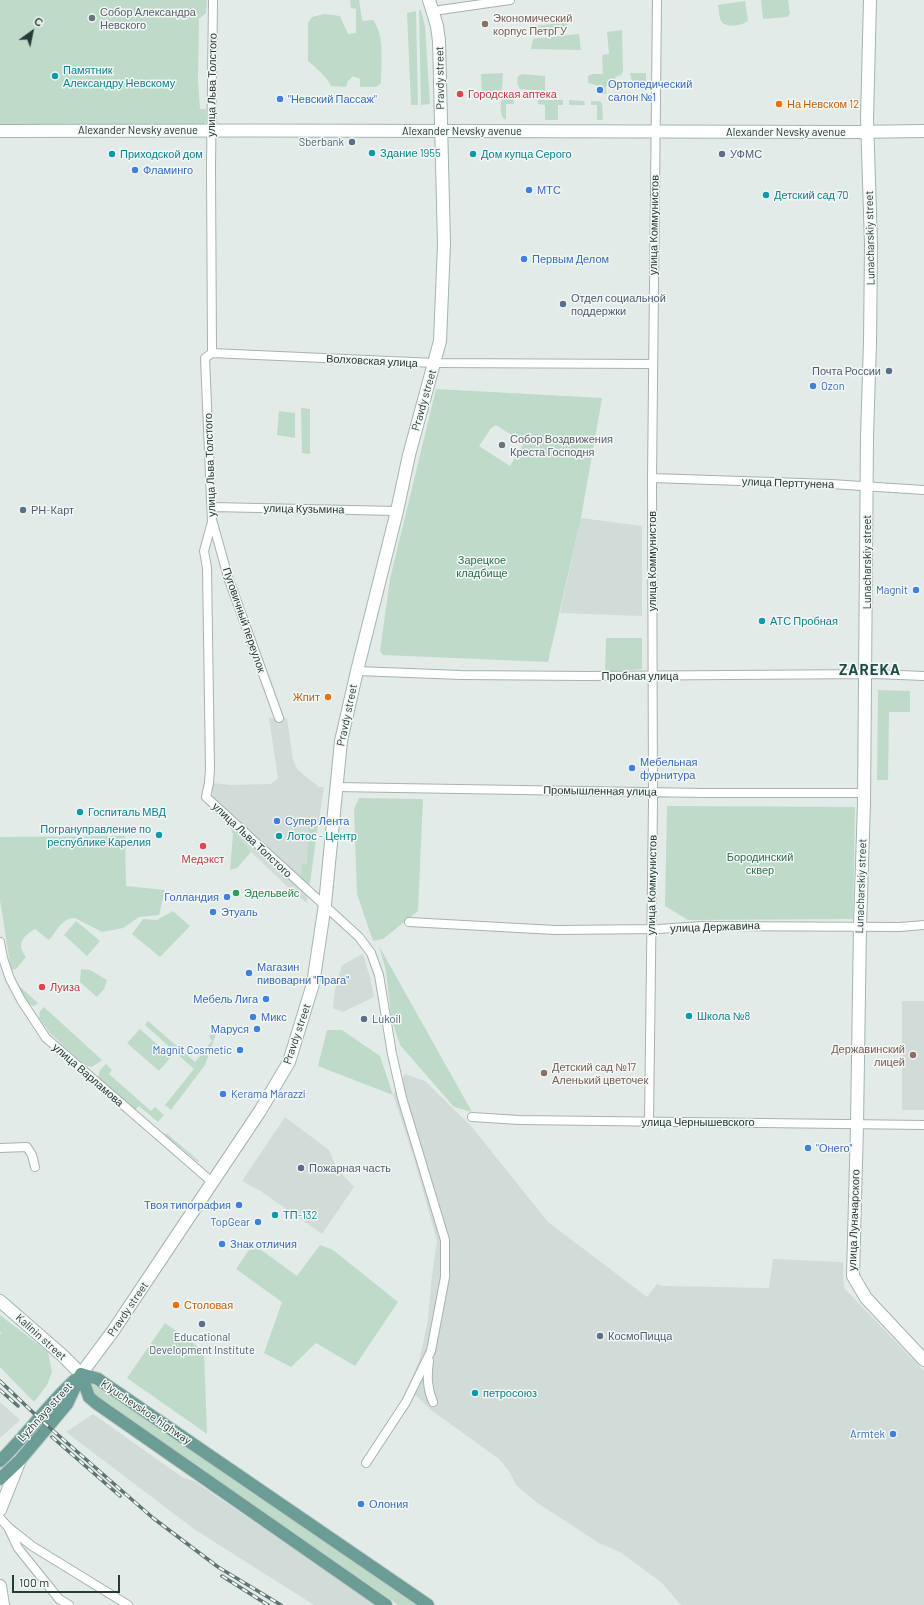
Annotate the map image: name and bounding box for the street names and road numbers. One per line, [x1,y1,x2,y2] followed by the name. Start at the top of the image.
[204,33,220,137] street label: улица Льва Толстого
[433,46,447,110] street label: Pravdy street
[78,123,198,137] street label: Alexander Nevsky avenue
[402,124,522,138] street label: Alexander Nevsky avenue
[726,125,846,139] street label: Alexander Nevsky avenue
[647,175,661,275] street label: улица Коммунистов
[863,191,877,285] street label: Lunacharskiy street
[326,352,418,370] street label: Волховская улица
[409,368,439,432] street label: Pravdy street
[202,413,218,517] street label: улица Льва Толстого
[742,475,834,491] street label: улица Перттунена
[263,502,345,516] street label: улица Кузьмина
[645,511,659,611] street label: улица Коммунистов
[860,515,874,609] street label: Lunacharskiy street
[220,566,268,674] street label: Пуговичный переулок
[601,669,679,683] street label: Пробная улица
[334,683,360,747] street label: Pravdy street
[543,783,657,799] street label: Промышленная улица
[209,800,295,880] street label: улица Льва Толстого
[645,835,659,935] street label: улица Коммунистов
[853,838,869,934] street label: Lunacharskiy street
[670,919,760,935] street label: улица Державина
[280,1002,314,1066] street label: Pravdy street
[50,1041,126,1109] street label: улица Варламова
[641,1115,755,1129] street label: улица Чернышевского
[846,1169,862,1271] street label: улица Луначарского
[105,1279,151,1339] street label: Pravdy street
[13,1311,69,1363] street label: Kalinin street
[98,1377,194,1447] street label: Klyuchevskoe highway
[15,1380,75,1444] street label: Lyzhnaya street

